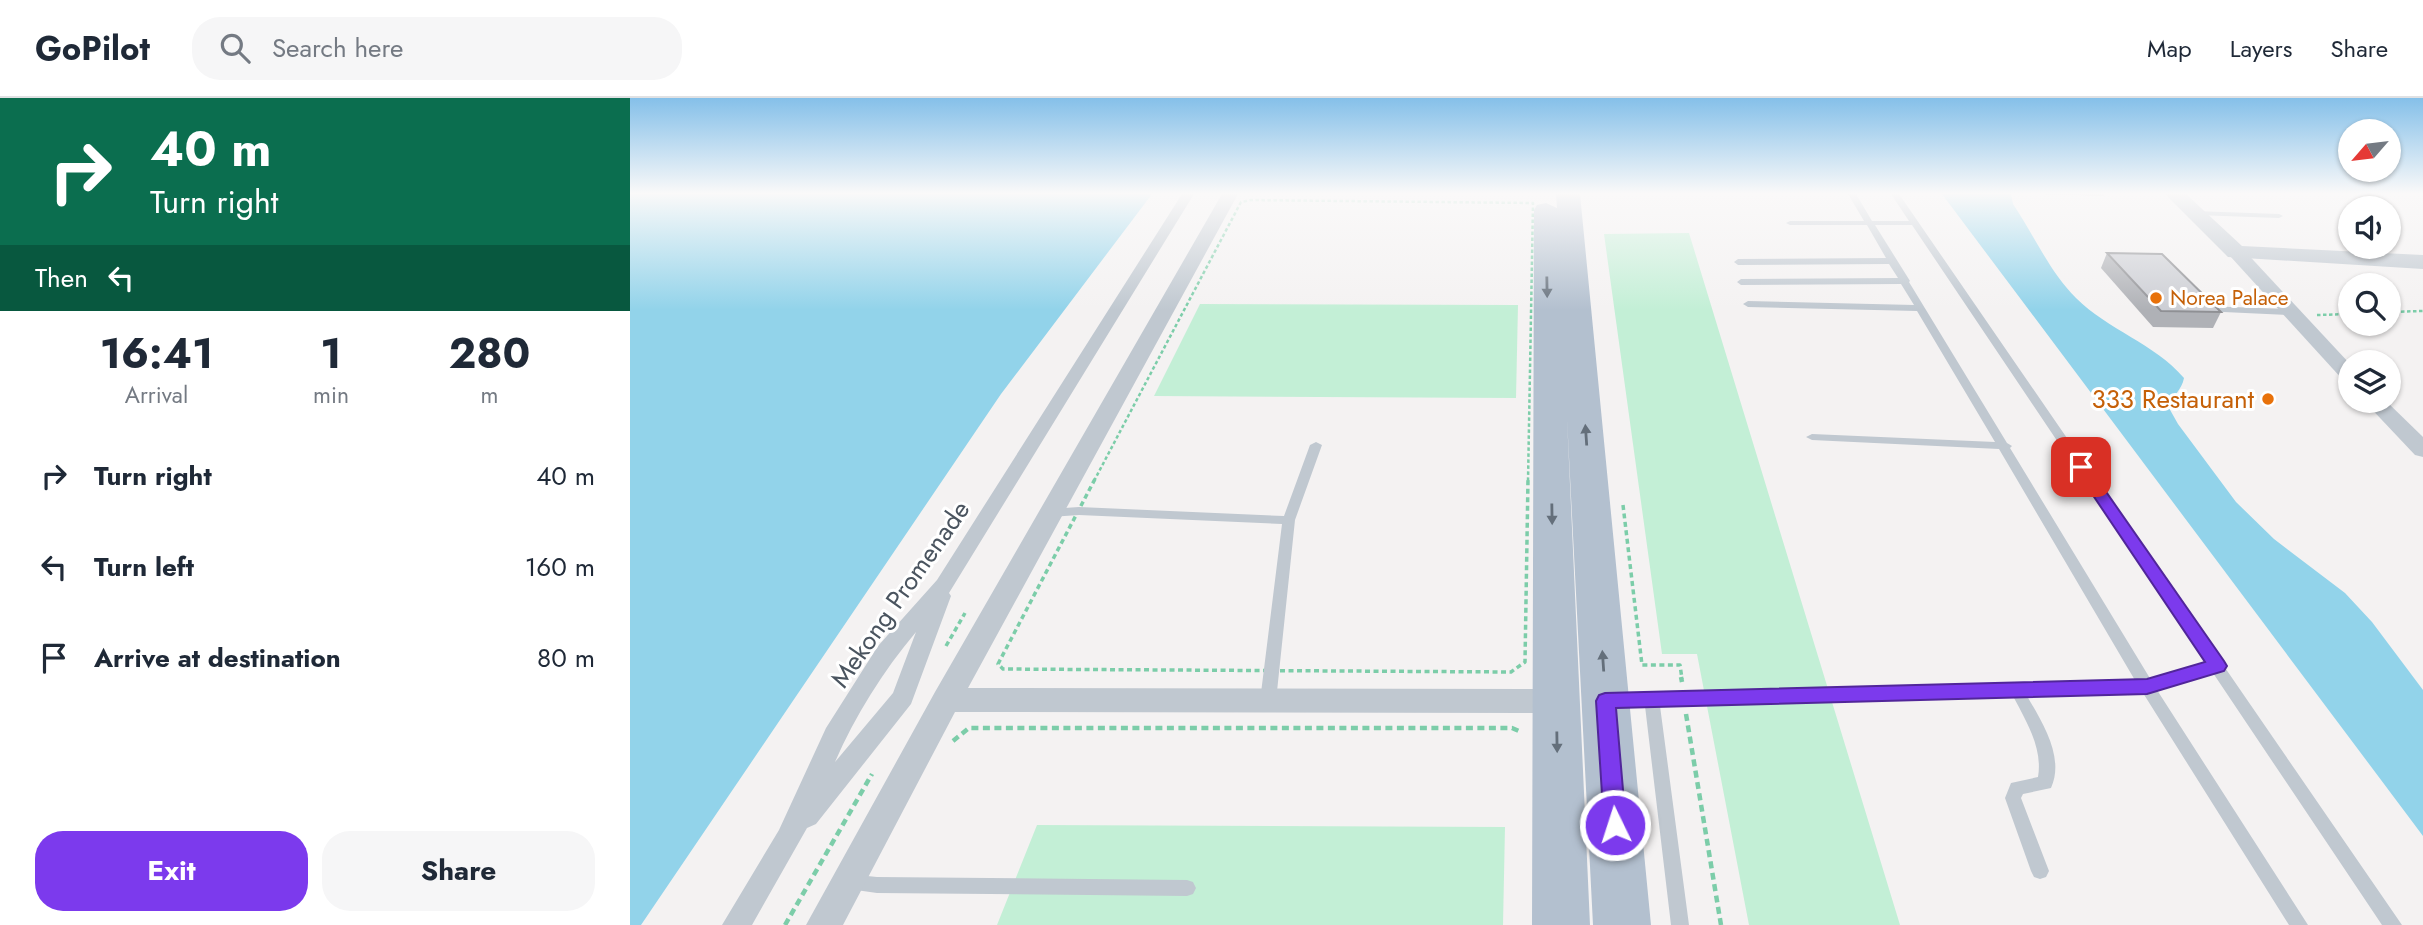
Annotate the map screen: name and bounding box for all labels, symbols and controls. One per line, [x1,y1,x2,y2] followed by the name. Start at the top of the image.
[192,17,682,80] search box
[35,25,150,72] text: GoPilot
[216,29,254,67] icon: search
[272,29,403,67] text: Search here
[2147,31,2192,66] text: Map
[2230,31,2292,66] text: Layers
[2330,31,2388,66] text: Share
[150,114,272,184] text: 40 m
[2338,119,2401,182] north arrow
[2338,119,2401,413] map controls
[35,126,126,217] icon: right
[150,179,279,225] text: Turn right
[2338,196,2401,259] button: sound
[35,259,88,297] text: Then
[102,259,140,297] icon: left
[2338,273,2401,336] button: search
[1542,276,1553,298] one-way arrow
[2170,283,2289,313] place label: Norea Palace
[2148,290,2164,306] marker: Norea Palace
[100,323,213,384] text: 16:41
[320,323,342,384] text: 1
[449,323,530,384] text: 280
[2338,350,2401,413] button: layers
[125,378,188,412] text: Arrival
[313,378,349,412] text: min
[481,378,498,412] text: m
[2091,380,2255,418] place label: 333 Restaurant
[2260,391,2276,407] marker: 333 Restaurant
[1580,423,1591,445] one-way arrow
[2051,437,2111,497] pin
[2062,448,2100,486] icon: arrive
[35,457,73,495] icon: right
[94,457,212,495] text: Turn right
[536,457,595,495] text: 40 m
[821,493,979,695] street label: Mekong Promenade
[1546,503,1558,525] one-way arrow
[35,548,73,586] icon: left
[94,548,194,586] text: Turn left
[525,548,595,586] text: 160 m
[35,639,73,677] icon: arrive
[94,639,341,677] text: Arrive at destination
[537,639,595,677] text: 80 m
[1597,650,1608,672] one-way arrow
[1551,731,1562,753] one-way arrow
[1578,788,1652,862] position arrow
[35,831,308,911] button: Exit
[322,831,595,911] button: Share

